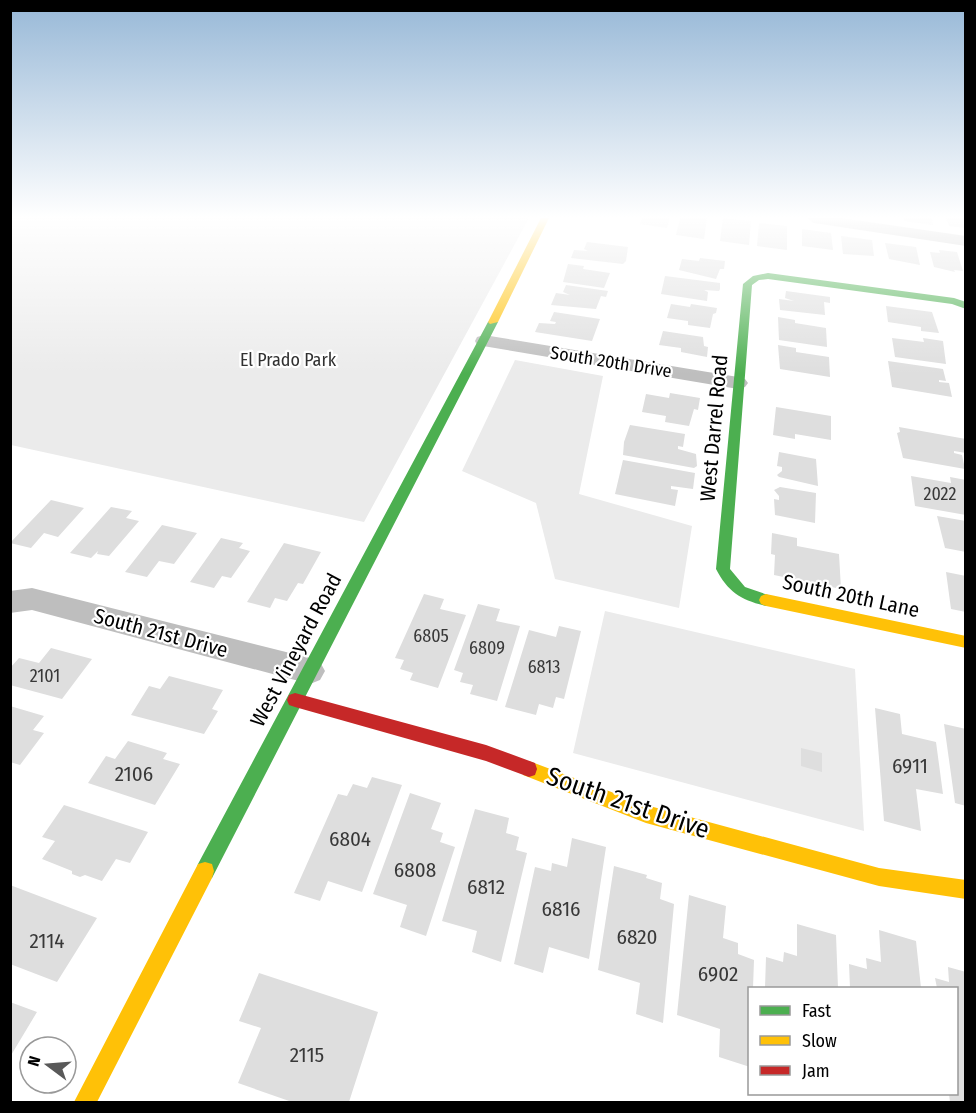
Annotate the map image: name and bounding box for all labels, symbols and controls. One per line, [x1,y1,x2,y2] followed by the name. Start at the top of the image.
[549,342,673,382] street label: South 20th Drive
[240,349,337,371] park label: El Prado Park
[695,353,733,503] street label: West Darrel Road
[924,483,957,505] house number: 2022
[245,569,347,731] street label: West Vineyard Road
[780,569,922,623] street label: South 20th Lane
[91,603,231,663] street label: South 21st Drive
[413,625,449,647] house number: 6805
[469,637,505,659] house number: 6809
[528,656,560,678] house number: 6813
[30,665,60,687] house number: 2101
[892,753,928,779] house number: 6911
[115,761,153,787] house number: 2106
[542,761,714,845] street label: South 21st Drive
[329,826,371,852] house number: 6804
[394,857,436,883] house number: 6808
[467,874,505,900] house number: 6812
[542,896,581,922] house number: 6816
[617,924,657,950] house number: 6820
[29,928,65,954] house number: 2114
[698,961,738,987] house number: 6902
[748,987,958,1095] legend
[802,1000,831,1022] text: Fast
[802,1030,837,1052] text: Slow
[18,1035,78,1095] north arrow
[290,1042,324,1068] house number: 2115
[24,1054,45,1068] text: N
[802,1060,830,1082] text: Jam

